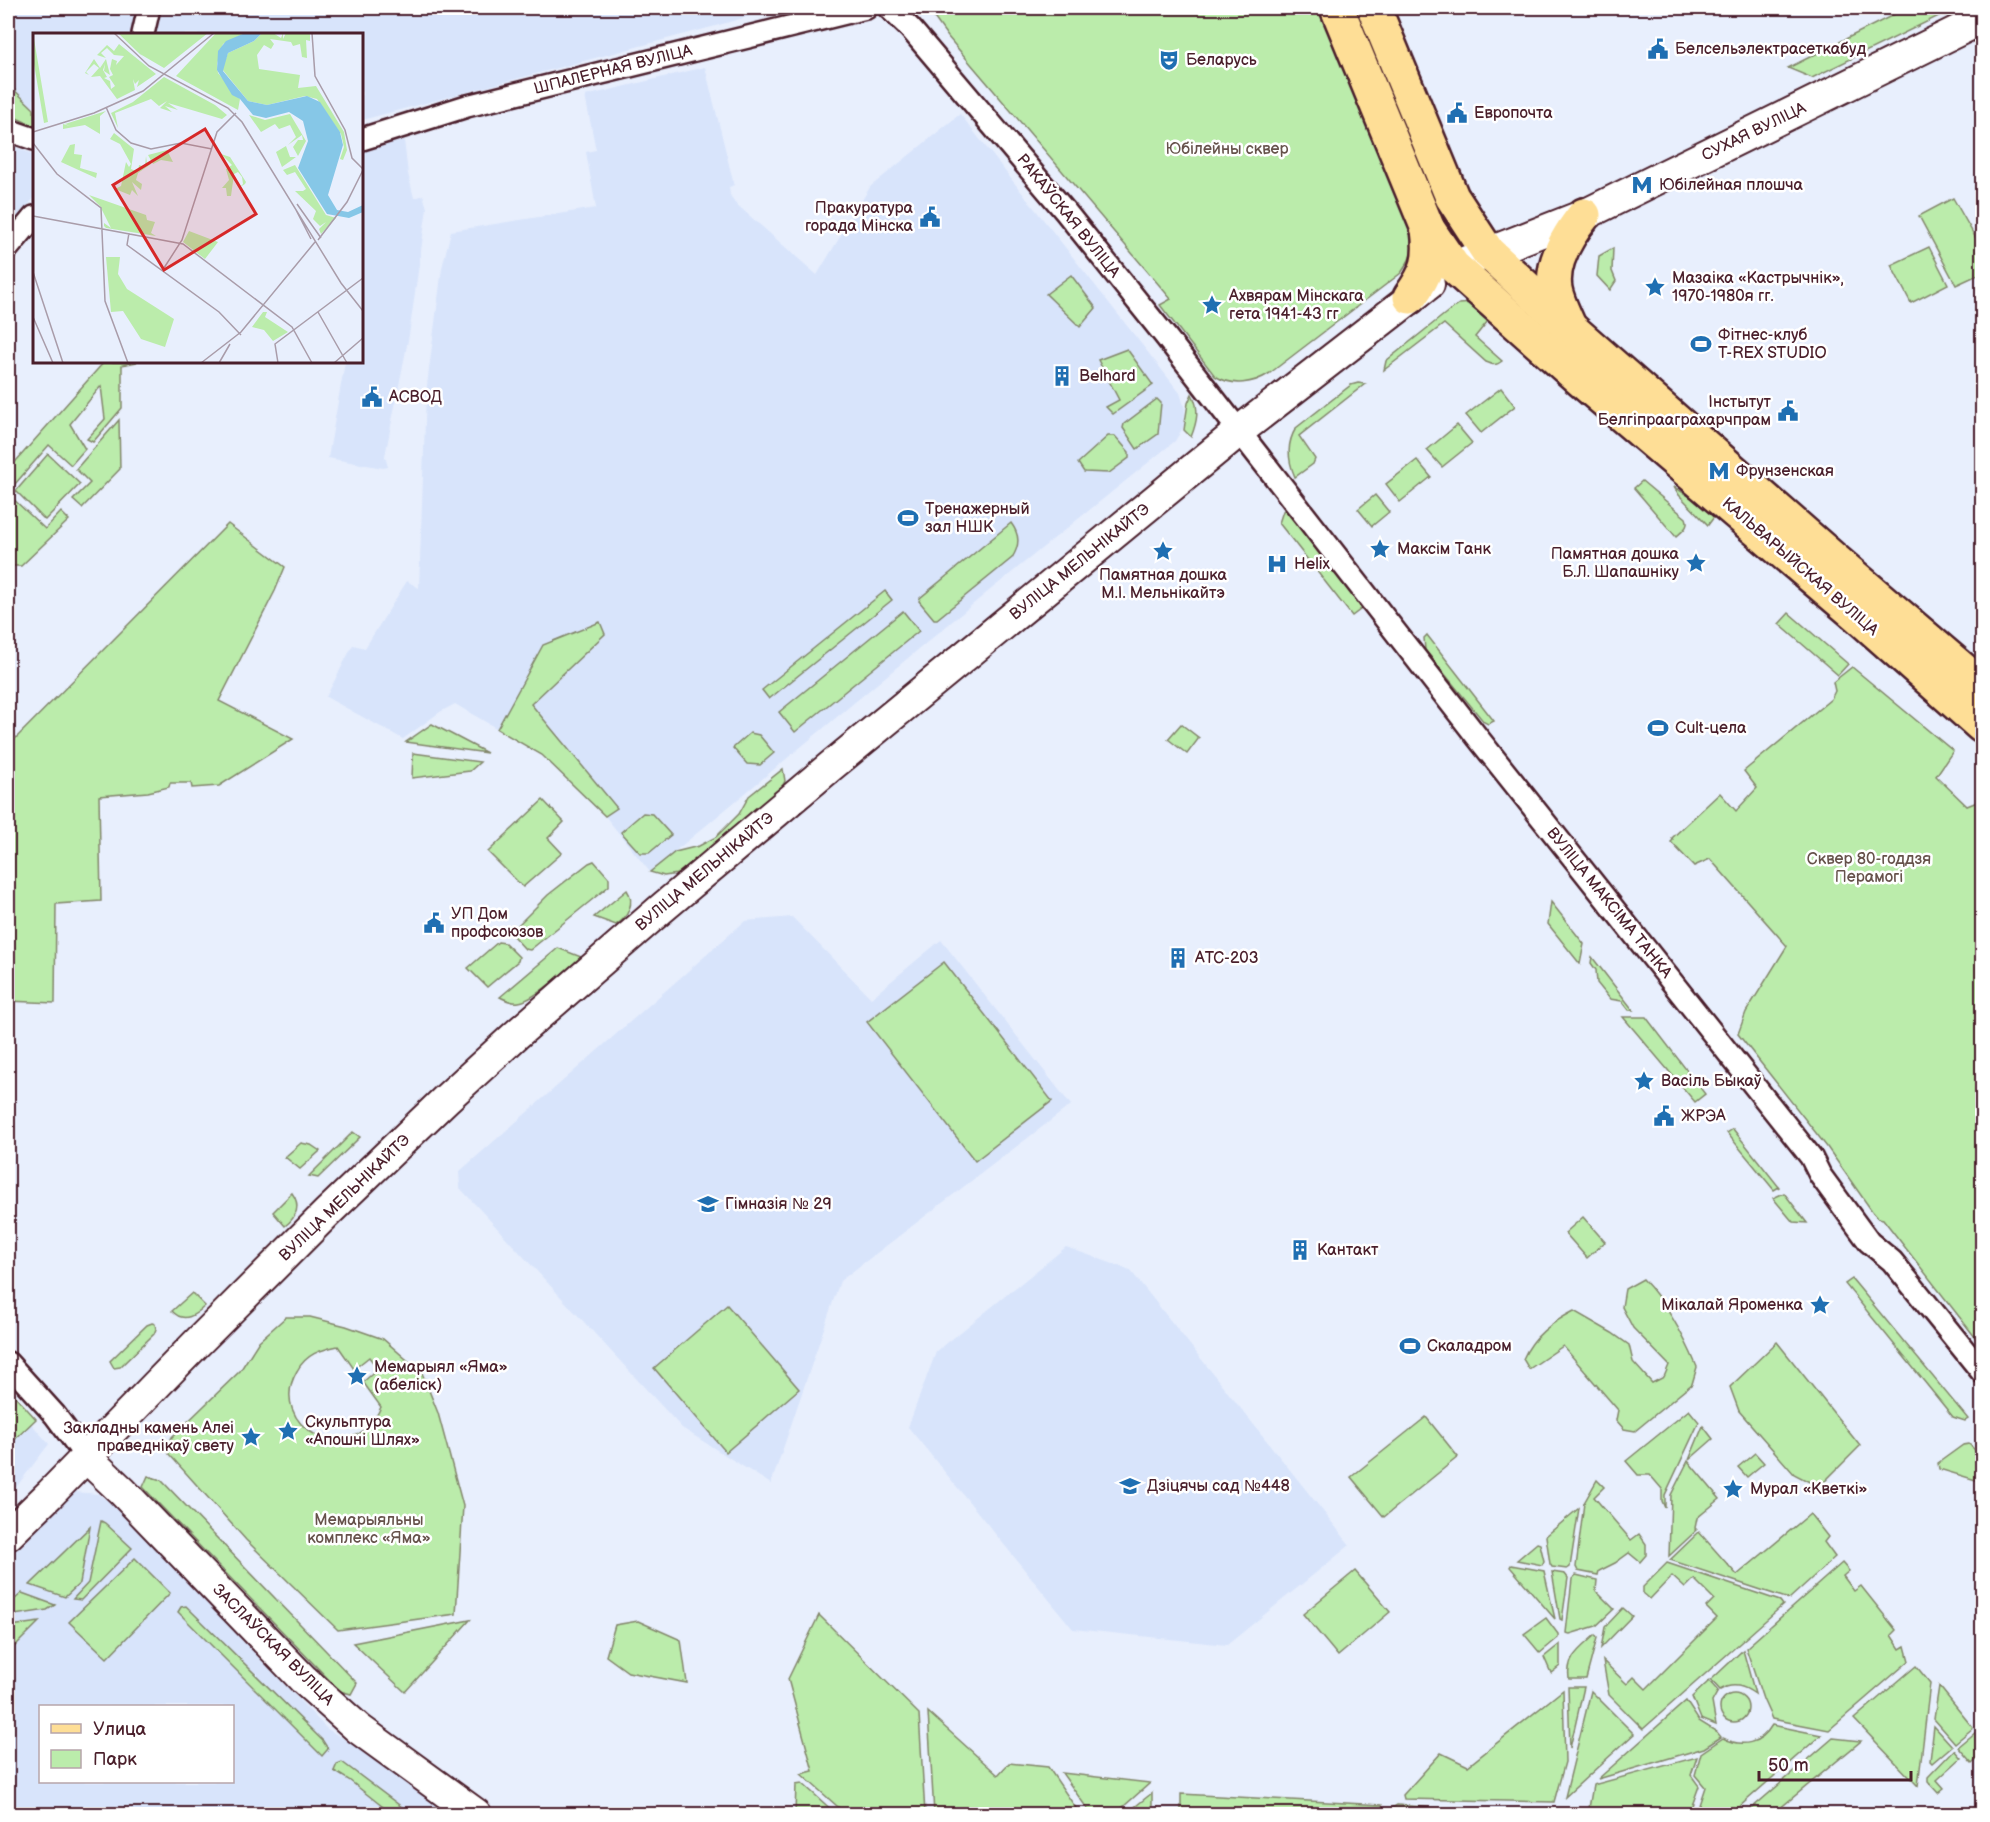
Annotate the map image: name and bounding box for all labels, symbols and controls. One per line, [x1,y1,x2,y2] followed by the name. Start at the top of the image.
[33,33,363,363] inset map
[1646,37,1670,61] public building icon: Белсельэлектрасеткабуд
[1675,40,1866,59] place label: Белсельэлектрасеткабуд
[532,41,694,99] street label: ШПАЛЕРНАЯ ВУЛІЦА
[1157,48,1181,72] theatre icon: Беларусь
[1186,51,1257,70] place label: Беларусь
[1699,98,1809,165] street label: СУХАЯ ВУЛІЦА
[1445,101,1469,125] public building icon: Европочта
[1474,104,1553,123] place label: Европочта
[1165,140,1289,159] park label: Юбілейны сквер
[1012,150,1125,282] street label: РАКАЎСКАЯ ВУЛІЦА
[1630,173,1654,197] metro station icon: Юбілейная плошча
[1659,176,1804,195] place label: Юбілейная плошча
[805,199,914,236] place label: Пракуратура горада Мінска
[918,205,942,229] public building icon: Пракуратура горада Мінска
[1672,269,1844,306] place label: Мазаіка «Кастрычнік», 1970-1980я гг.
[1643,275,1667,299] place icon: Мазаіка «Кастрычнік», 1970-1980я гг.
[1228,287,1364,324] place label: Ахвярам Мінскага гета 1941-43 гг
[1200,293,1224,317] place icon: Ахвярам Мінскага гета 1941-43 гг
[1718,326,1827,363] place label: Фітнес-клуб T-REX STUDIO
[1689,332,1713,356] sports icon: Фітнес-клуб T-REX STUDIO
[1050,364,1074,388] building icon: Belhard
[1079,367,1136,386] place label: Belhard
[360,385,384,409] public building icon: АСВОД
[388,388,442,407] place label: АСВОД
[1598,393,1772,430] place label: Інстытут Белгіпрааграхарчпрам
[1776,399,1800,423] public building icon: Інстытут Белгіпрааграхарчпрам
[1707,459,1731,483] metro station icon: Фрунзенская
[1736,462,1834,481] place label: Фрунзенская
[1718,494,1882,640] street label: КАЛЬВАРЫЙСКАЯ ВУЛІЦА
[925,500,1030,537] place label: Тренажерный зал НШК
[1006,500,1154,624] street label: ВУЛІЦА МЕЛЬНІКАЙТЭ
[896,506,920,530] sports icon: Тренажерный зал НШК
[1368,537,1392,561] place icon: Максім Танк
[1151,539,1175,563] place icon: Памятная дошка М.І. Мельнікайтэ
[1397,540,1492,559] place label: Максім Танк
[1551,545,1680,582] place label: Памятная дошка Б.Л. Шапашніку
[1684,551,1708,575] place icon: Памятная дошка Б.Л. Шапашніку
[1265,552,1289,576] hospital icon: Helix
[1294,555,1330,574] place label: Helix
[1099,566,1228,603] place label: Памятная дошка М.І. Мельнікайтэ
[1646,716,1670,740] sports icon: Cult-цела
[1675,719,1747,738] place label: Cult-цела
[632,809,778,935] street label: ВУЛІЦА МЕЛЬНІКАЙТЭ
[1542,824,1676,982] street label: ВУЛІЦА МАКСІМА ТАНКА
[1807,850,1931,887] park label: Сквер 80-годдзя Перамогі
[451,905,544,942] place label: УП Дом профсоюзов
[422,911,446,935] public building icon: УП Дом профсоюзов
[1166,946,1190,970] building icon: АТС-203
[1194,949,1259,968] place label: АТС-203
[1632,1069,1656,1093] place icon: Васіль Быкаў
[1661,1072,1762,1091] place label: Васіль Быкаў
[1652,1104,1676,1128] public building icon: ЖРЭА
[1681,1107,1726,1126] place label: ЖРЭА
[276,1130,414,1265] street label: ВУЛІЦА МЕЛЬНІКАЙТЭ
[696,1192,720,1216] school or university icon: Гімназія № 29
[725,1195,832,1214] place label: Гімназія № 29
[1288,1238,1312,1262] building icon: Кантакт
[1317,1241,1379,1260] place label: Кантакт
[1808,1293,1832,1317] place icon: Мікалай Яроменка
[1661,1296,1804,1315] place label: Мікалай Яроменка
[1398,1334,1422,1358] sports icon: Скаладром
[1427,1337,1512,1356] place label: Скаладром
[374,1358,508,1395] place label: Мемарыял «Яма» (абеліск)
[345,1364,369,1388] place icon: Мемарыял «Яма» (абеліск)
[305,1413,420,1450] place label: Скульптура «Апошні Шлях»
[63,1419,235,1456] place label: Закладны камень Алеі праведнікаў свету
[276,1419,300,1443] place icon: Скульптура «Апошні Шлях»
[239,1425,263,1449] place icon: Закладны камень Алеі праведнікаў свету
[1118,1474,1142,1498] school or university icon: Дзіцячы сад №448
[1147,1477,1290,1496] place label: Дзіцячы сад №448
[1721,1477,1745,1501] place icon: Мурал «Кветкі»
[1750,1480,1868,1499] place label: Мурал «Кветкі»
[307,1511,431,1548] park label: Мемарыяльны комплекс «Яма»
[208,1580,339,1710] street label: ЗАСЛАЎСКАЯ ВУЛІЦА
[39,1705,234,1783] legend
[93,1719,147,1740] text: Улица
[1759,1744,1910,1782] scale bar
[93,1749,137,1770] text: Парк
[1768,1755,1809,1776] text: 50 m

